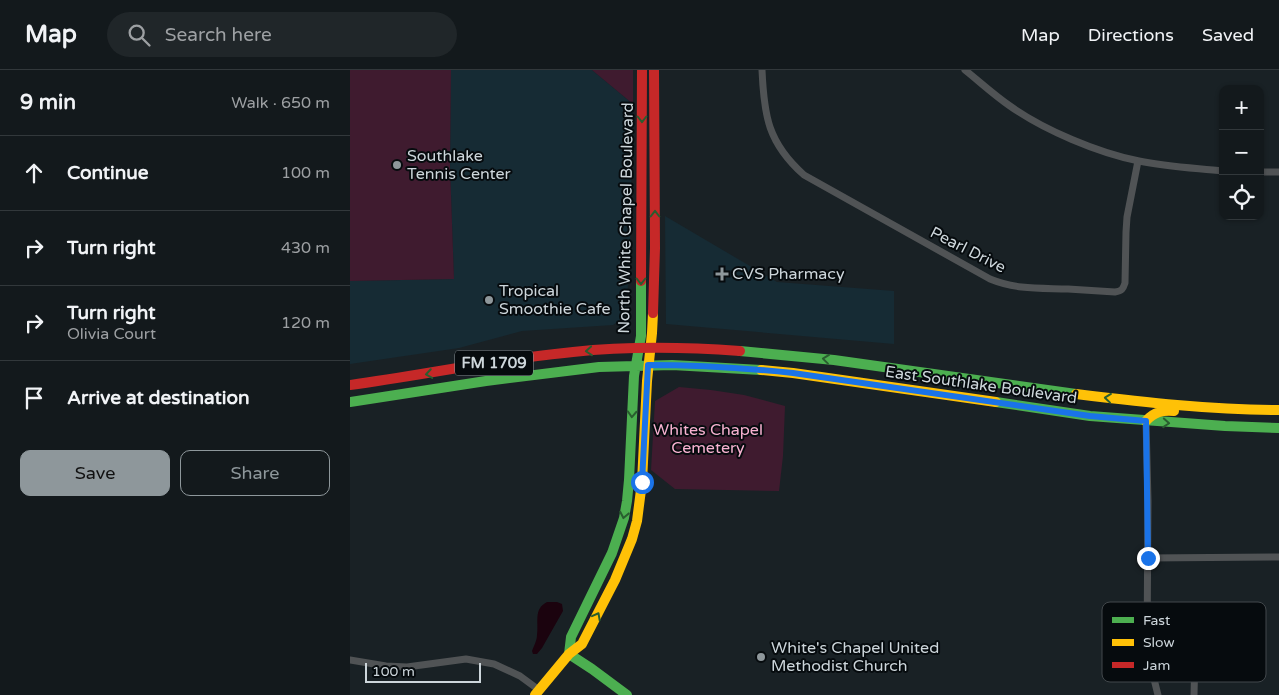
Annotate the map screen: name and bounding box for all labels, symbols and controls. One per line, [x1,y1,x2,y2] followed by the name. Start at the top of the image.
[107,12,457,57] search box
[25,20,77,49] text: Map
[125,21,153,49] icon: search
[165,24,272,46] text: Search here
[1021,24,1060,46] text: Map
[1088,24,1174,46] text: Directions
[1202,24,1254,46] text: Saved
[1219,85,1264,220] map controls
[1219,85,1264,130] button: +
[20,90,76,115] text: 9 min
[231,93,330,113] text: Walk · 650 m
[614,102,638,334] street label: North White Chapel Boulevard
[637,115,647,123] one-way arrow
[1219,130,1264,175] button: −
[407,146,512,184] place label: Southlake Tennis Center
[20,159,48,187] icon: ahead
[391,159,403,171] marker: Southlake Tennis Center
[67,162,149,184] text: Continue
[281,163,330,183] text: 100 m
[1219,175,1264,220] button: locate
[650,210,660,218] one-way arrow
[927,222,1009,278] street label: Pearl Drive
[20,234,48,262] icon: right
[67,237,155,259] text: Turn right
[281,238,330,258] text: 430 m
[732,264,845,284] place label: CVS Pharmacy
[716,268,728,280] marker: CVS Pharmacy
[636,278,646,285] one-way arrow
[499,281,610,319] place label: Tropical Smoothie Cafe
[483,294,495,306] marker: Tropical Smoothie Cafe
[67,302,155,324] text: Turn right
[20,309,48,337] icon: right
[281,313,330,333] text: 120 m
[67,324,156,344] text: Olivia Court
[585,345,593,356] one-way arrow
[455,350,533,376] road number: FM 1709
[822,355,830,365] one-way arrow
[884,362,1078,408] street label: East Southlake Boulevard
[424,368,433,378] one-way arrow
[20,384,48,412] icon: arrive
[67,387,250,409] text: Arrive at destination
[1104,393,1112,404] one-way arrow
[626,410,637,418] one-way arrow
[1162,417,1170,428] one-way arrow
[653,420,763,458] park label: Whites Chapel Cemetery
[20,450,170,496] button: Save
[180,450,330,496] button: Share
[631,471,654,494] route start
[620,510,630,519] one-way arrow
[1137,547,1160,570] route end
[1102,602,1266,682] legend
[591,612,601,621] one-way arrow
[1143,612,1171,629] text: Fast
[1143,634,1175,651] text: Slow
[771,638,939,676] place label: White's Chapel United Methodist Church
[755,651,767,663] marker: White's Chapel United Methodist Church
[1143,657,1170,674] text: Jam
[365,660,481,683] scale bar
[372,663,415,680] text: 100 m

